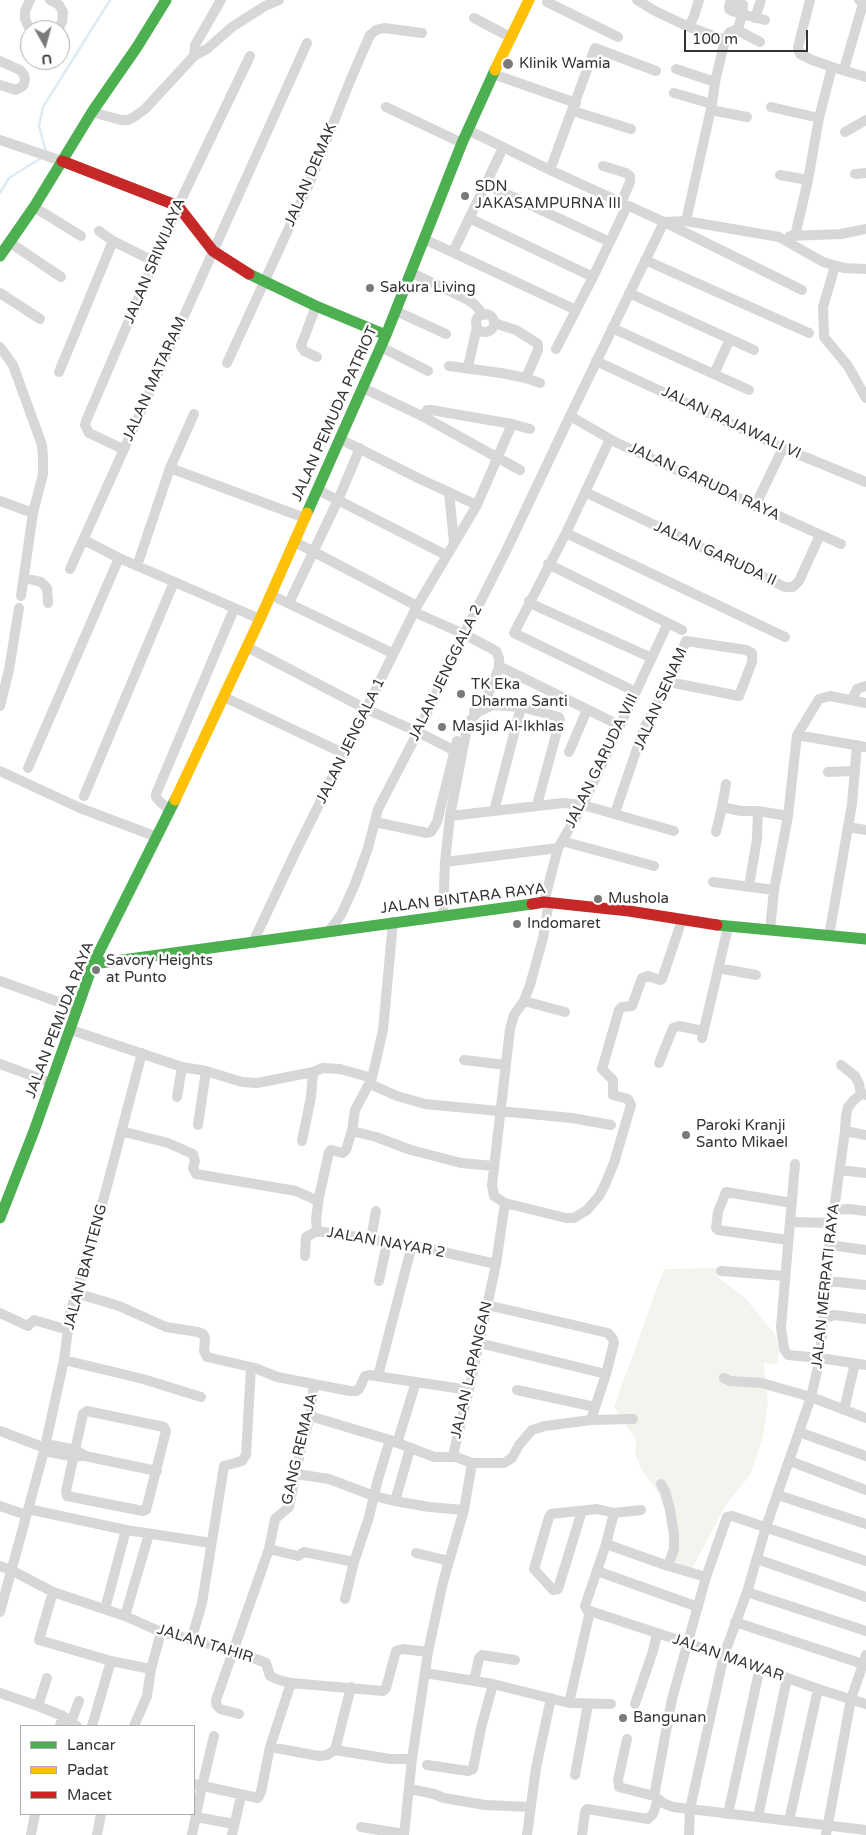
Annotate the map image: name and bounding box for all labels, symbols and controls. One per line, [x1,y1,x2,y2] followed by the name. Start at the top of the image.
[20,20,70,70] north arrow
[686,20,810,52] scale bar
[692,30,738,48] text: 100 m
[40,50,53,68] text: U
[519,55,610,73] place label: Klinik Wamia
[501,57,515,71] marker: Klinik Wamia
[281,121,341,229] street label: JALAN DEMAK
[475,178,621,213] place label: SDN JAKASAMPURNA III
[459,190,471,202] marker: SDN JAKASAMPURNA III
[120,196,190,326] street label: JALAN SRIWIJAYA
[380,279,476,297] place label: Sakura Living
[364,282,376,294] marker: Sakura Living
[119,314,191,444] street label: JALAN MATARAM
[288,324,382,504] street label: JALAN PEMUDA PATRIOT
[659,383,803,463] street label: JALAN RAJAWALI VI
[625,439,783,525] street label: JALAN GARUDA RAYA
[651,518,779,590] street label: JALAN GARUDA II
[405,602,487,744] street label: JALAN JENGGALA 2
[630,645,692,753] street label: JALAN SENAM
[313,675,389,807] street label: JALAN JENGALA 1
[471,676,568,711] place label: TK Eka Dharma Santi
[455,688,467,700] marker: TK Eka Dharma Santi
[562,691,642,831] street label: JALAN GARUDA VIII
[452,718,564,736] place label: Masjid Al-Ikhlas
[436,721,448,733] marker: Masjid Al-Ikhlas
[379,880,547,918] street label: JALAN BINTARA RAYA
[608,890,669,908] place label: Mushola
[592,893,604,905] marker: Mushola
[527,915,601,933] place label: Indomaret
[511,918,523,930] marker: Indomaret
[22,939,98,1101] street label: JALAN PEMUDA RAYA
[106,952,213,987] place label: Savory Heights at Punto
[90,964,102,976] marker: Savory Heights at Punto
[696,1117,788,1152] place label: Paroki Kranji Santo Mikael
[680,1129,692,1141] marker: Paroki Kranji Santo Mikael
[61,1202,111,1332] street label: JALAN BANTENG
[808,1202,844,1370] street label: JALAN MERPATI RAYA
[325,1224,447,1262] street label: JALAN NAYAR 2
[447,1300,497,1440] street label: JALAN LAPANGAN
[278,1391,322,1507] street label: GANG REMAJA
[155,1621,255,1667] street label: JALAN TAHIR
[670,1631,786,1685] street label: JALAN MAWAR
[633,1709,706,1727] place label: Bangunan
[617,1712,629,1724] marker: Bangunan
[20,1725,195,1815] legend
[67,1736,115,1754] text: Lancar
[67,1761,109,1779] text: Padat
[67,1786,112,1804] text: Macet

